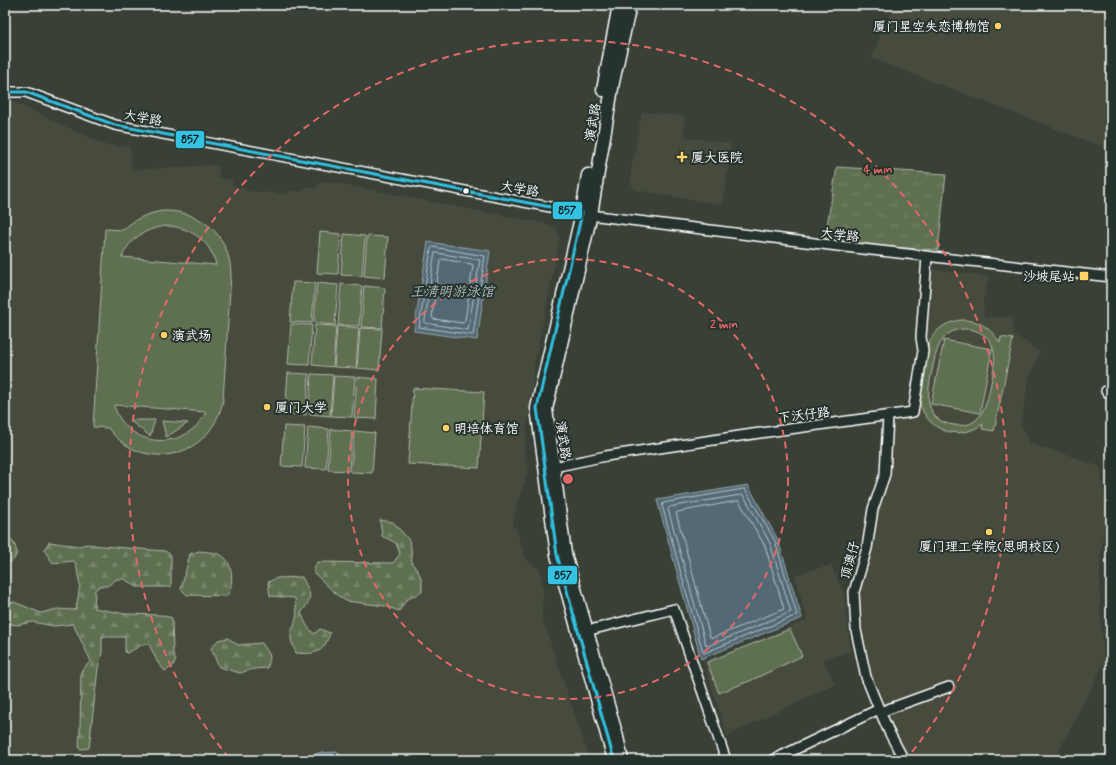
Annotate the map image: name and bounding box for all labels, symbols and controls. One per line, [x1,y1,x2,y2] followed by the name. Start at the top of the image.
[873,19,990,36] place label: 厦门星空失恋博物馆
[993,21,1003,31] marker: 厦门星空失恋博物馆
[582,102,605,143] street label: 演武路
[122,107,163,130] street label: 大学路
[175,130,205,149] line badge: 857
[181,133,200,147] text: 857
[691,150,743,167] place label: 厦大医院
[676,151,688,163] marker: 厦大医院
[863,162,893,178] text: 4 min
[499,178,540,201] street label: 大学路
[461,186,471,196] unlabelled marker
[552,201,583,220] line badge: 857
[558,204,577,218] text: 857
[819,225,860,246] street label: 大学路
[1023,269,1075,286] place label: 沙坡尾站
[1078,270,1090,282] marker: 沙坡尾站
[410,283,496,301] water label: 王清明游泳馆
[710,317,738,333] text: 2 min
[172,328,211,345] place label: 演武场
[159,330,169,340] marker: 演武场
[275,400,327,417] place label: 厦门大学
[262,402,272,412] marker: 厦门大学
[777,404,831,427] street label: 下沃仔路
[551,420,574,461] street label: 演武路
[454,421,519,438] place label: 明培体育馆
[441,423,451,433] marker: 明培体育馆
[561,472,575,486] centre of rings
[984,527,994,537] marker: 厦门理工学院(思明校区)
[837,539,864,581] street label: 顶澳仔
[919,539,1059,556] place label: 厦门理工学院(思明校区)
[547,565,578,585] line badge: 857
[554,569,573,583] text: 857

